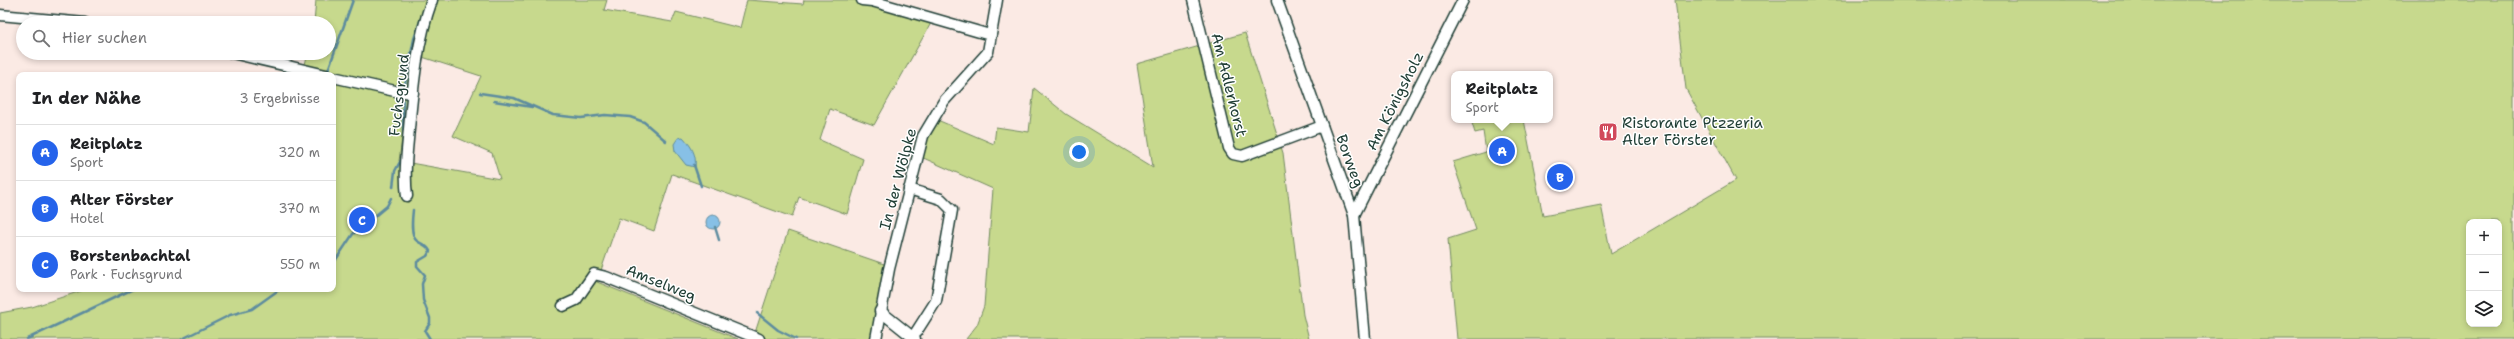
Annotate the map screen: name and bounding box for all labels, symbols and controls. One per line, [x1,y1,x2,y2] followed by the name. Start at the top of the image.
[16,16,336,60] search box
[30,27,52,49] icon: search
[62,28,147,48] text: Hier suchen
[1206,31,1252,139] street label: Am Adlerhorst
[1362,48,1428,154] street label: Am Königsholz
[384,52,414,137] street label: Fuchsgrund
[1451,71,1553,123] popup
[1466,79,1538,99] text: Reitplatz
[32,87,141,109] text: In der Nähe
[240,90,320,107] text: 3 Ergebnisse
[1466,99,1499,116] text: Sport
[1622,113,1764,150] place label: Ristorante Ptzzeria Alter Förster
[1597,121,1619,143] restaurant icon: Ristorante Ptzzeria Alter Förster
[875,126,921,232] street label: In der Wölpke
[1331,132,1369,190] street label: Borweg
[70,134,143,154] text: Reitplatz
[1489,136,1515,166] pin: A
[1069,142,1089,162] your location
[40,144,50,161] text: A
[278,144,320,161] text: 320 m
[70,154,103,171] text: Sport
[1547,162,1573,192] pin: B
[70,190,174,210] text: Alter Förster
[41,200,49,217] text: B
[278,200,320,217] text: 370 m
[349,205,375,235] pin: C
[70,210,104,227] text: Hotel
[2466,219,2502,327] map controls
[2466,219,2502,255] button: +
[70,246,190,266] text: Borstenbachtal
[2466,255,2502,291] button: −
[41,256,49,273] text: C
[280,256,320,273] text: 550 m
[623,260,699,306] street label: Amselweg
[70,266,182,283] text: Park · Fuchsgrund
[2466,291,2502,327] button: layers

